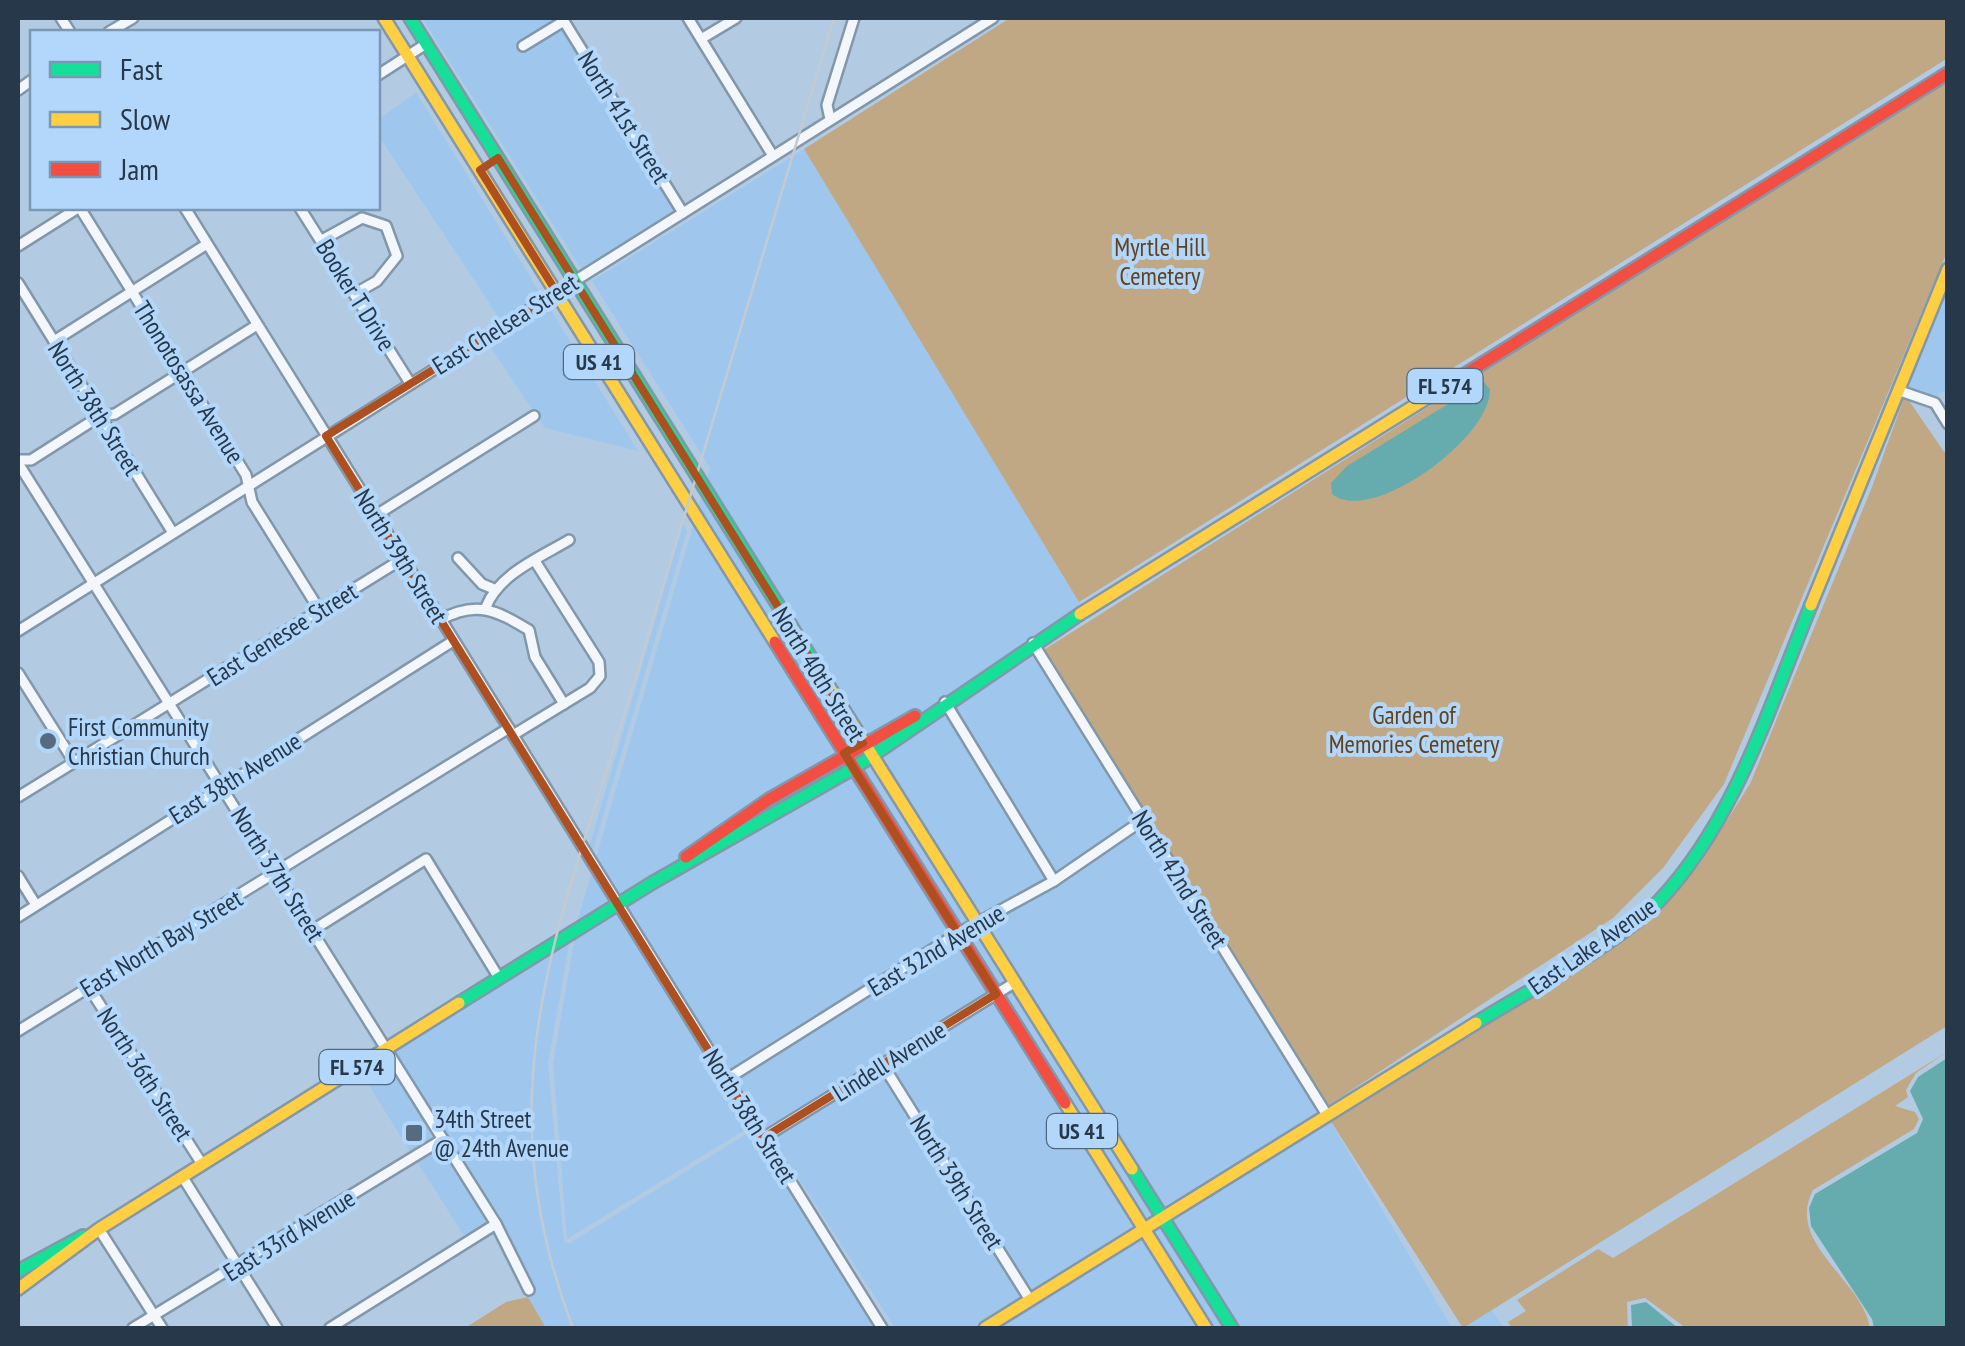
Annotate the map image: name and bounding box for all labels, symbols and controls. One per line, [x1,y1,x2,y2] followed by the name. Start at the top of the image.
[30,30,380,210] legend
[571,45,677,189] street label: North 41st Street
[120,49,164,88] text: Fast
[120,99,171,138] text: Slow
[119,149,159,188] text: Jam
[1114,231,1206,292] park label: Myrtle Hill Cemetery
[309,233,403,357] street label: Booker T Drive
[426,266,584,381] street label: East Chelsea Street
[126,295,252,469] street label: Thonotosassa Avenue
[41,335,149,481] street label: North 38th Street
[564,345,634,379] road number: US 41
[1408,369,1482,403] road number: FL 574
[347,483,455,629] street label: North 39th Street
[201,575,363,693] street label: East Genesee Street
[765,601,873,747] street label: North 40th Street
[1329,699,1500,760] park label: Garden of Memories Cemetery
[68,711,210,772] place label: First Community Christian Church
[163,725,307,831] street label: East 38th Avenue
[37,730,59,752] marker: First Community Christian Church
[224,801,332,947] street label: North 37th Street
[1125,804,1235,954] street label: North 42nd Street
[74,882,248,1004] street label: East North Bay Street
[1522,890,1662,1002] street label: East Lake Avenue
[862,897,1010,1003] street label: East 32nd Avenue
[90,1001,200,1147] street label: North 36th Street
[826,1014,952,1108] street label: Lindell Avenue
[696,1043,804,1189] street label: North 38th Street
[320,1050,394,1084] road number: FL 574
[434,1103,569,1164] place label: 34th Street @ 24th Avenue
[903,1109,1011,1255] street label: North 39th Street
[1047,1114,1117,1148] road number: US 41
[403,1122,425,1144] marker: 34th Street @ 24th Avenue
[217,1182,361,1288] street label: East 33rd Avenue

